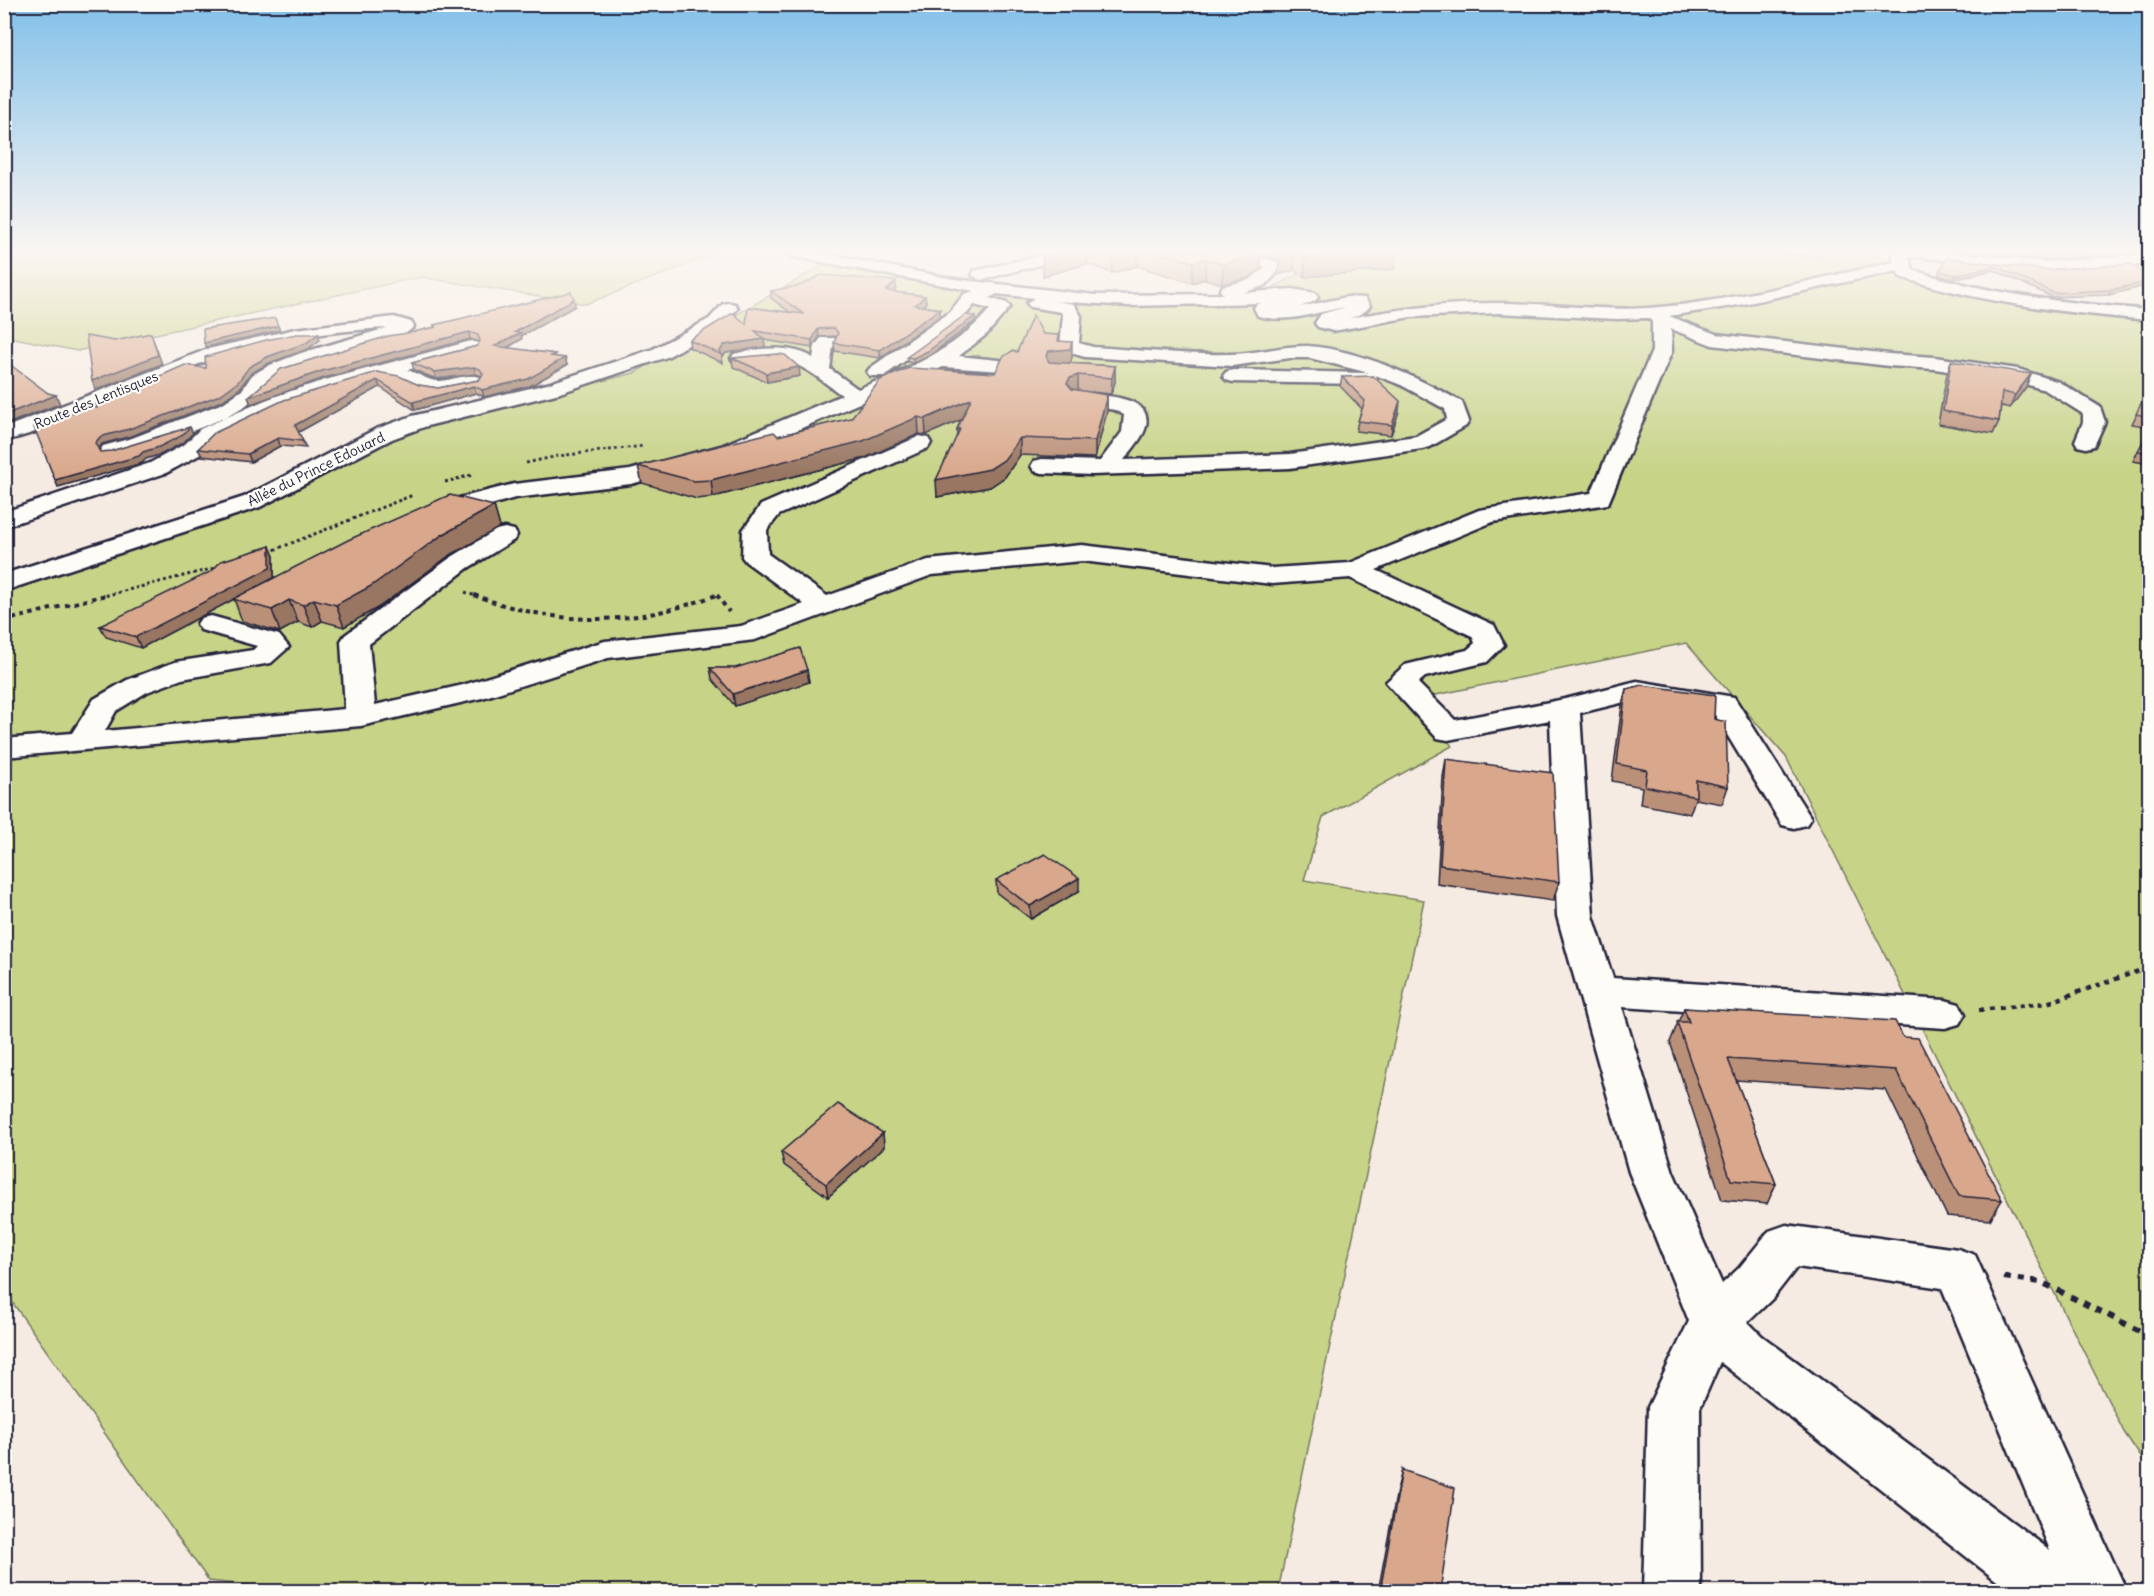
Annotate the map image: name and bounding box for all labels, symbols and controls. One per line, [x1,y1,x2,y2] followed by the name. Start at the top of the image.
[31,367,161,433] street label: Route des Lentisques
[244,428,388,510] street label: Allée du Prince Edouard

